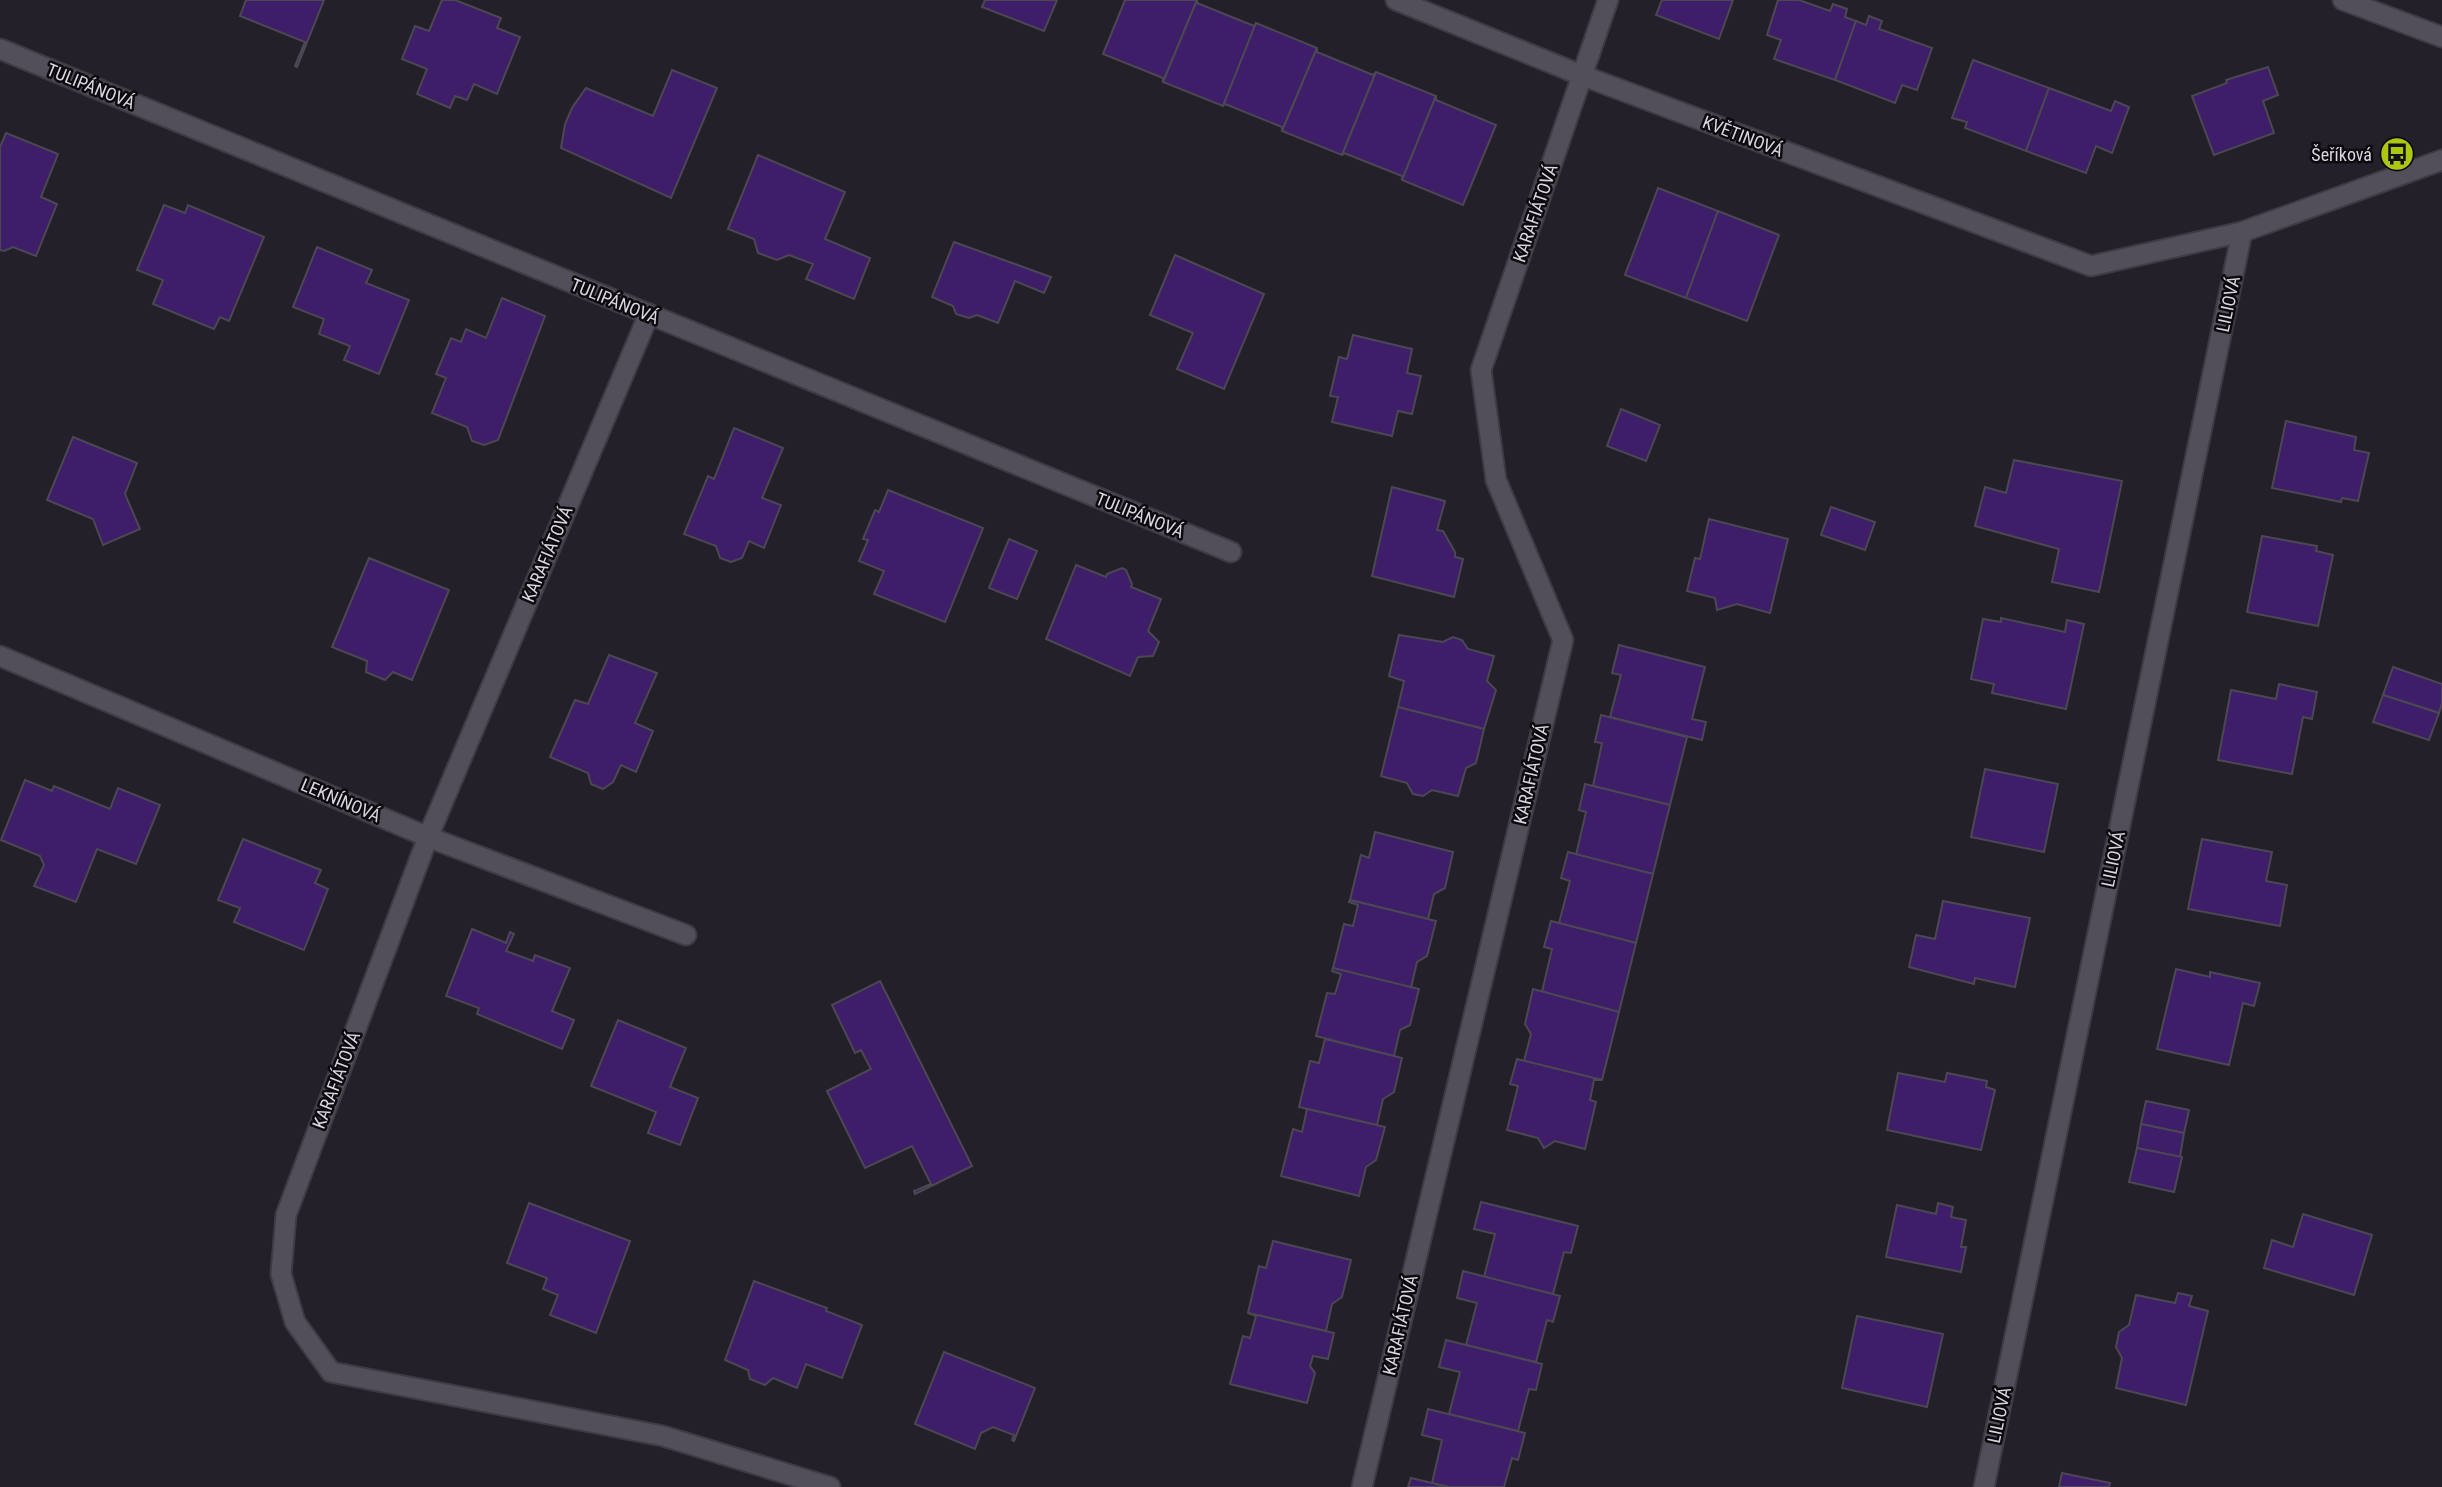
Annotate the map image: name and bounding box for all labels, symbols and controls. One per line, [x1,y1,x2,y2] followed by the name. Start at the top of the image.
[44,59,139,113] street label: TULIPÁNOVÁ
[1700,111,1787,161] street label: KVĚTINOVÁ
[2378,135,2416,173] bus stop icon: Šeříková
[2311,144,2372,165] place label: Šeříková
[1508,161,1562,265] street label: KARAFIÁTOVÁ
[568,274,663,328] street label: TULIPÁNOVÁ
[2212,274,2244,334] street label: LILIOVÁ
[1093,488,1188,542] street label: TULIPÁNOVÁ
[517,502,577,605] street label: KARAFIÁTOVÁ
[1509,721,1553,826] street label: KARAFIÁTOVÁ
[298,774,385,826] street label: LEKNÍNOVÁ
[2097,829,2129,889] street label: LILIOVÁ
[308,1028,364,1131] street label: KARAFIÁTOVÁ
[1378,1272,1422,1377] street label: KARAFIÁTOVÁ
[1983,1385,2015,1445] street label: LILIOVÁ

